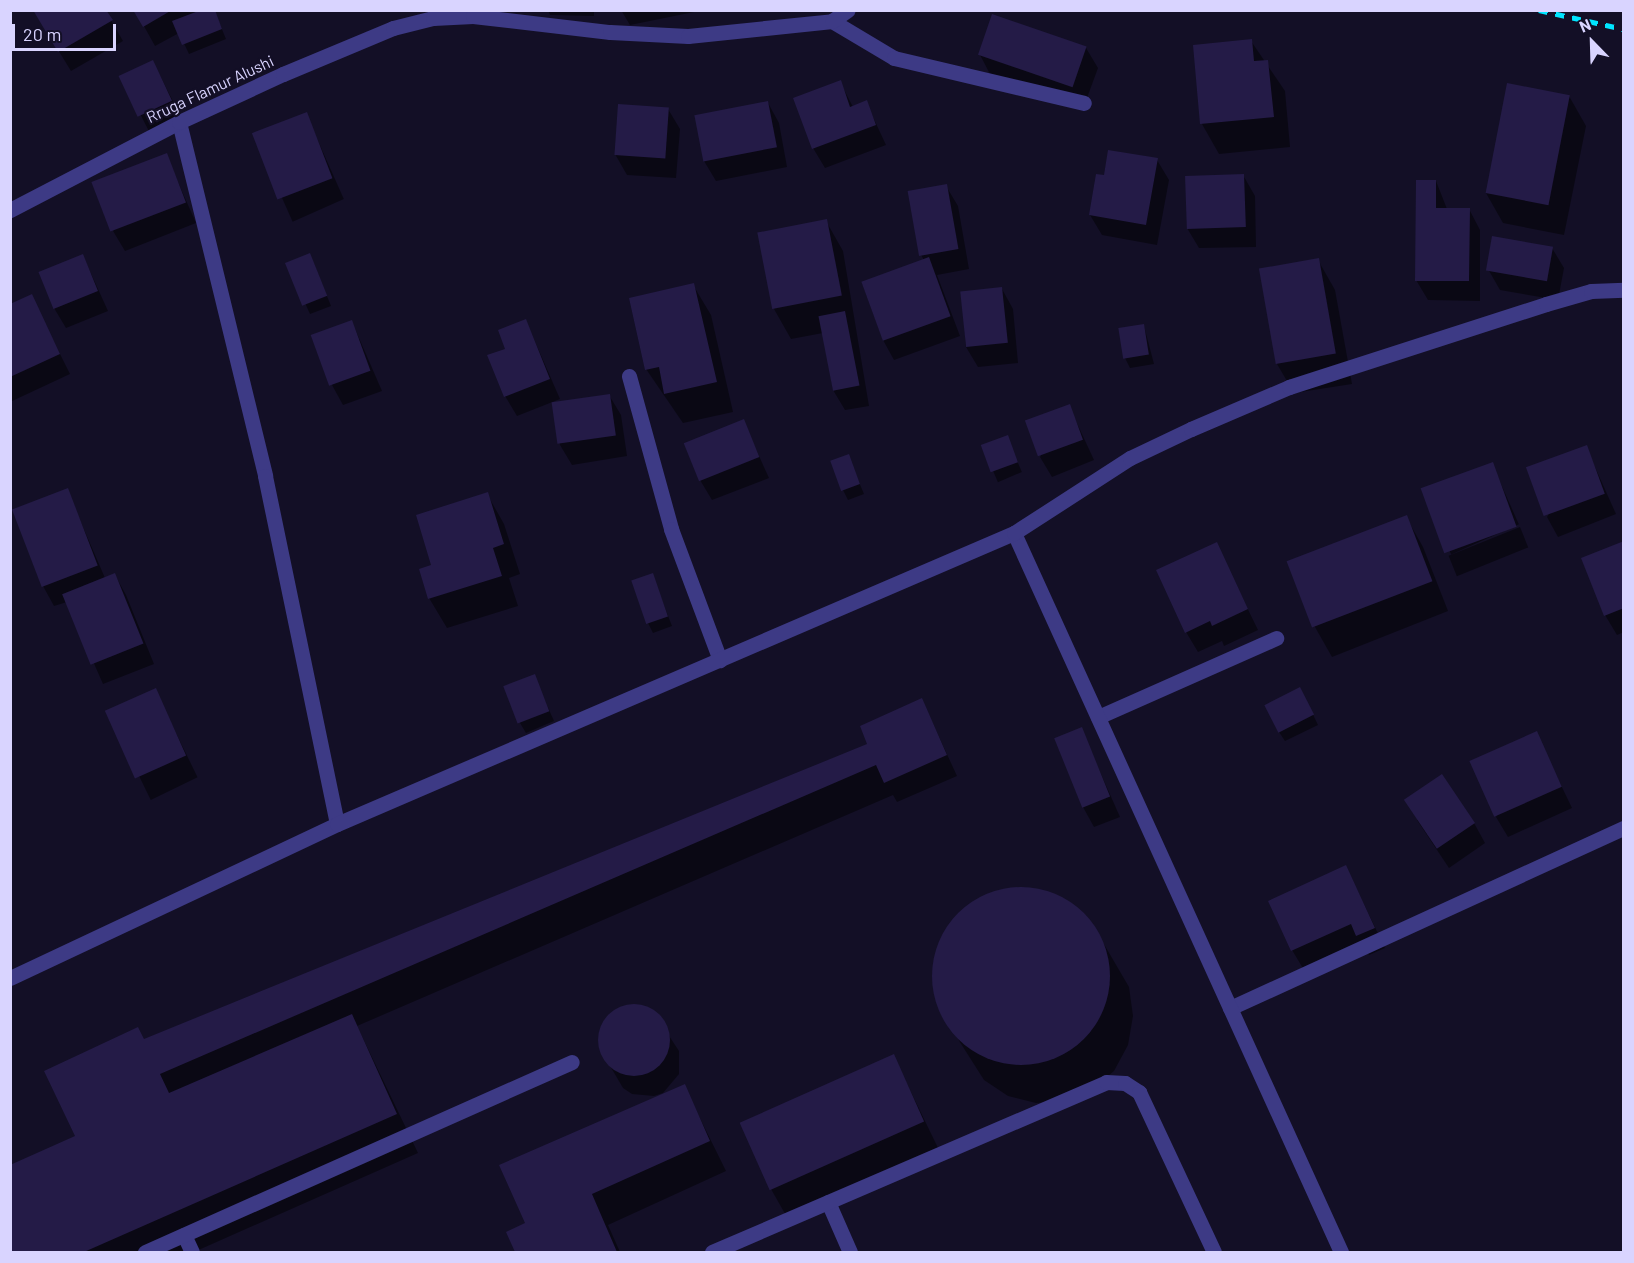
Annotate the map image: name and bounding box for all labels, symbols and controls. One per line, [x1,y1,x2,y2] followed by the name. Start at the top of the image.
[15,12,118,50] scale bar
[1562,12,1622,72] north arrow
[1576,14,1593,36] text: N
[23,23,61,45] text: 20 m
[143,51,277,127] street label: Rruga Flamur Alushi

